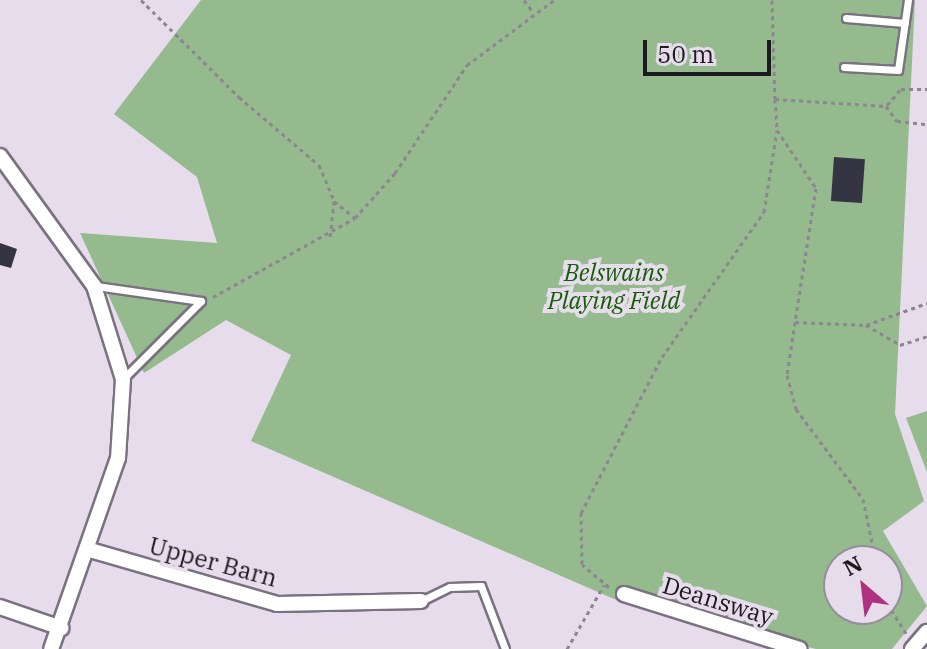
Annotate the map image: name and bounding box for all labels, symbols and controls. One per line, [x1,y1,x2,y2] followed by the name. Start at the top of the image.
[647,24,775,74] scale bar
[657,38,714,70] text: 50 m
[548,259,680,315] park label: Belswains Playing Field
[146,531,280,593] street label: Upper Barn
[823,545,903,625] north arrow
[838,548,867,582] text: N
[659,571,777,631] street label: Deansway

